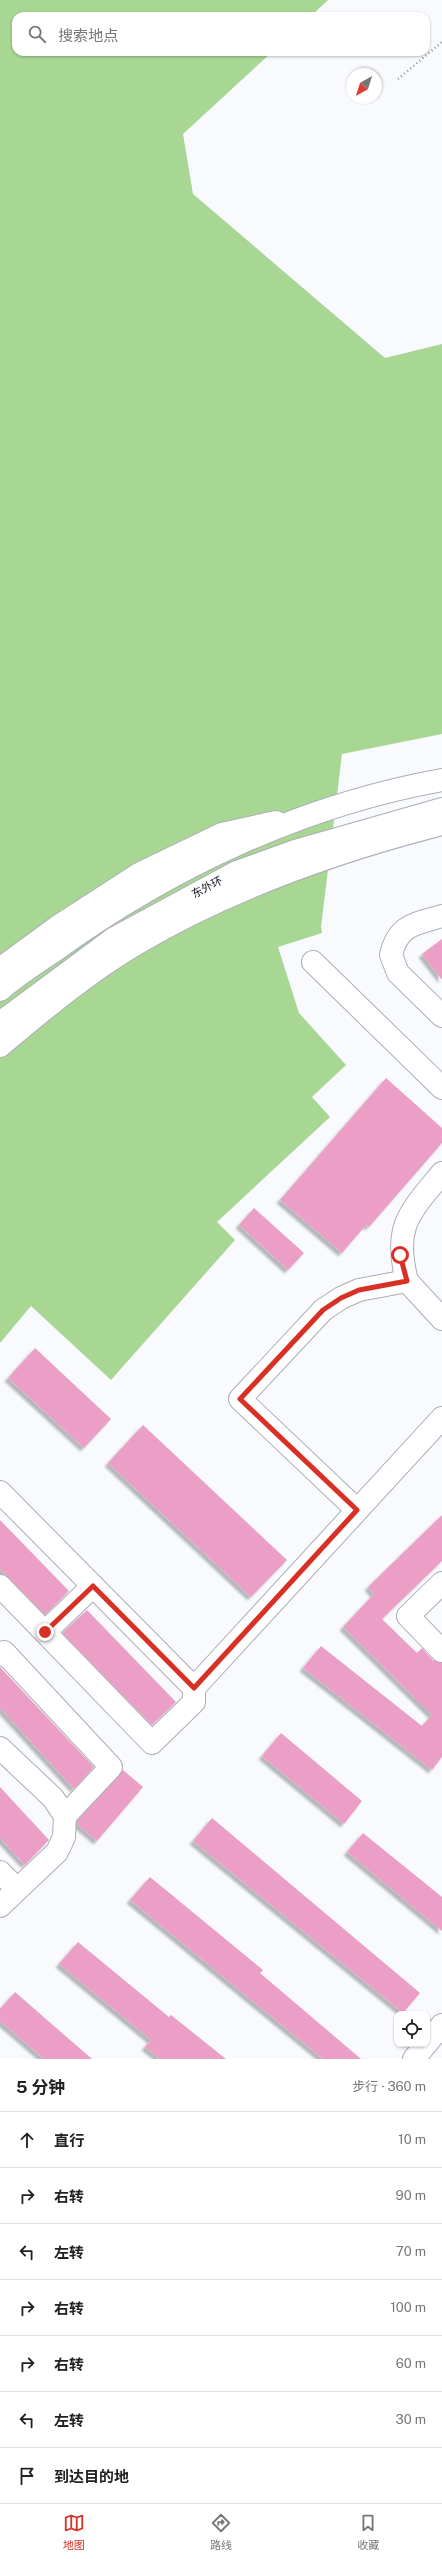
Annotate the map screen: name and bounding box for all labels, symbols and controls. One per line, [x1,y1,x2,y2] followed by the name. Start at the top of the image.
[12,12,430,56] search box
[26,23,48,45] icon: search
[58,27,118,44] text: 搜索地点
[346,68,382,104] north arrow
[190,874,224,900] street label: 东外环
[391,1246,409,1264] route start
[36,1623,54,1641] route end
[394,2011,430,2047] map controls
[394,2011,430,2047] button: locate
[16,2077,65,2097] text: 5 分钟
[352,2079,426,2094] text: 步行 · 360 m
[16,2129,38,2151] icon: ahead
[54,2132,84,2149] text: 直行
[398,2132,426,2147] text: 10 m
[16,2185,38,2207] icon: right
[54,2188,84,2205] text: 右转
[396,2188,426,2203] text: 90 m
[16,2241,38,2263] icon: left
[54,2244,84,2261] text: 左转
[396,2244,426,2259] text: 70 m
[16,2297,38,2319] icon: right
[54,2300,84,2317] text: 右转
[390,2300,426,2315] text: 100 m
[16,2353,38,2375] icon: right
[54,2356,84,2373] text: 右转
[396,2356,426,2371] text: 60 m
[16,2409,38,2431] icon: left
[54,2412,84,2429] text: 左转
[396,2412,426,2427] text: 30 m
[16,2465,38,2487] icon: arrive
[54,2468,129,2485] text: 到达目的地
[63,2512,85,2552] tab: 地图
[210,2512,232,2552] tab: 路线
[357,2512,379,2552] tab: 收藏

